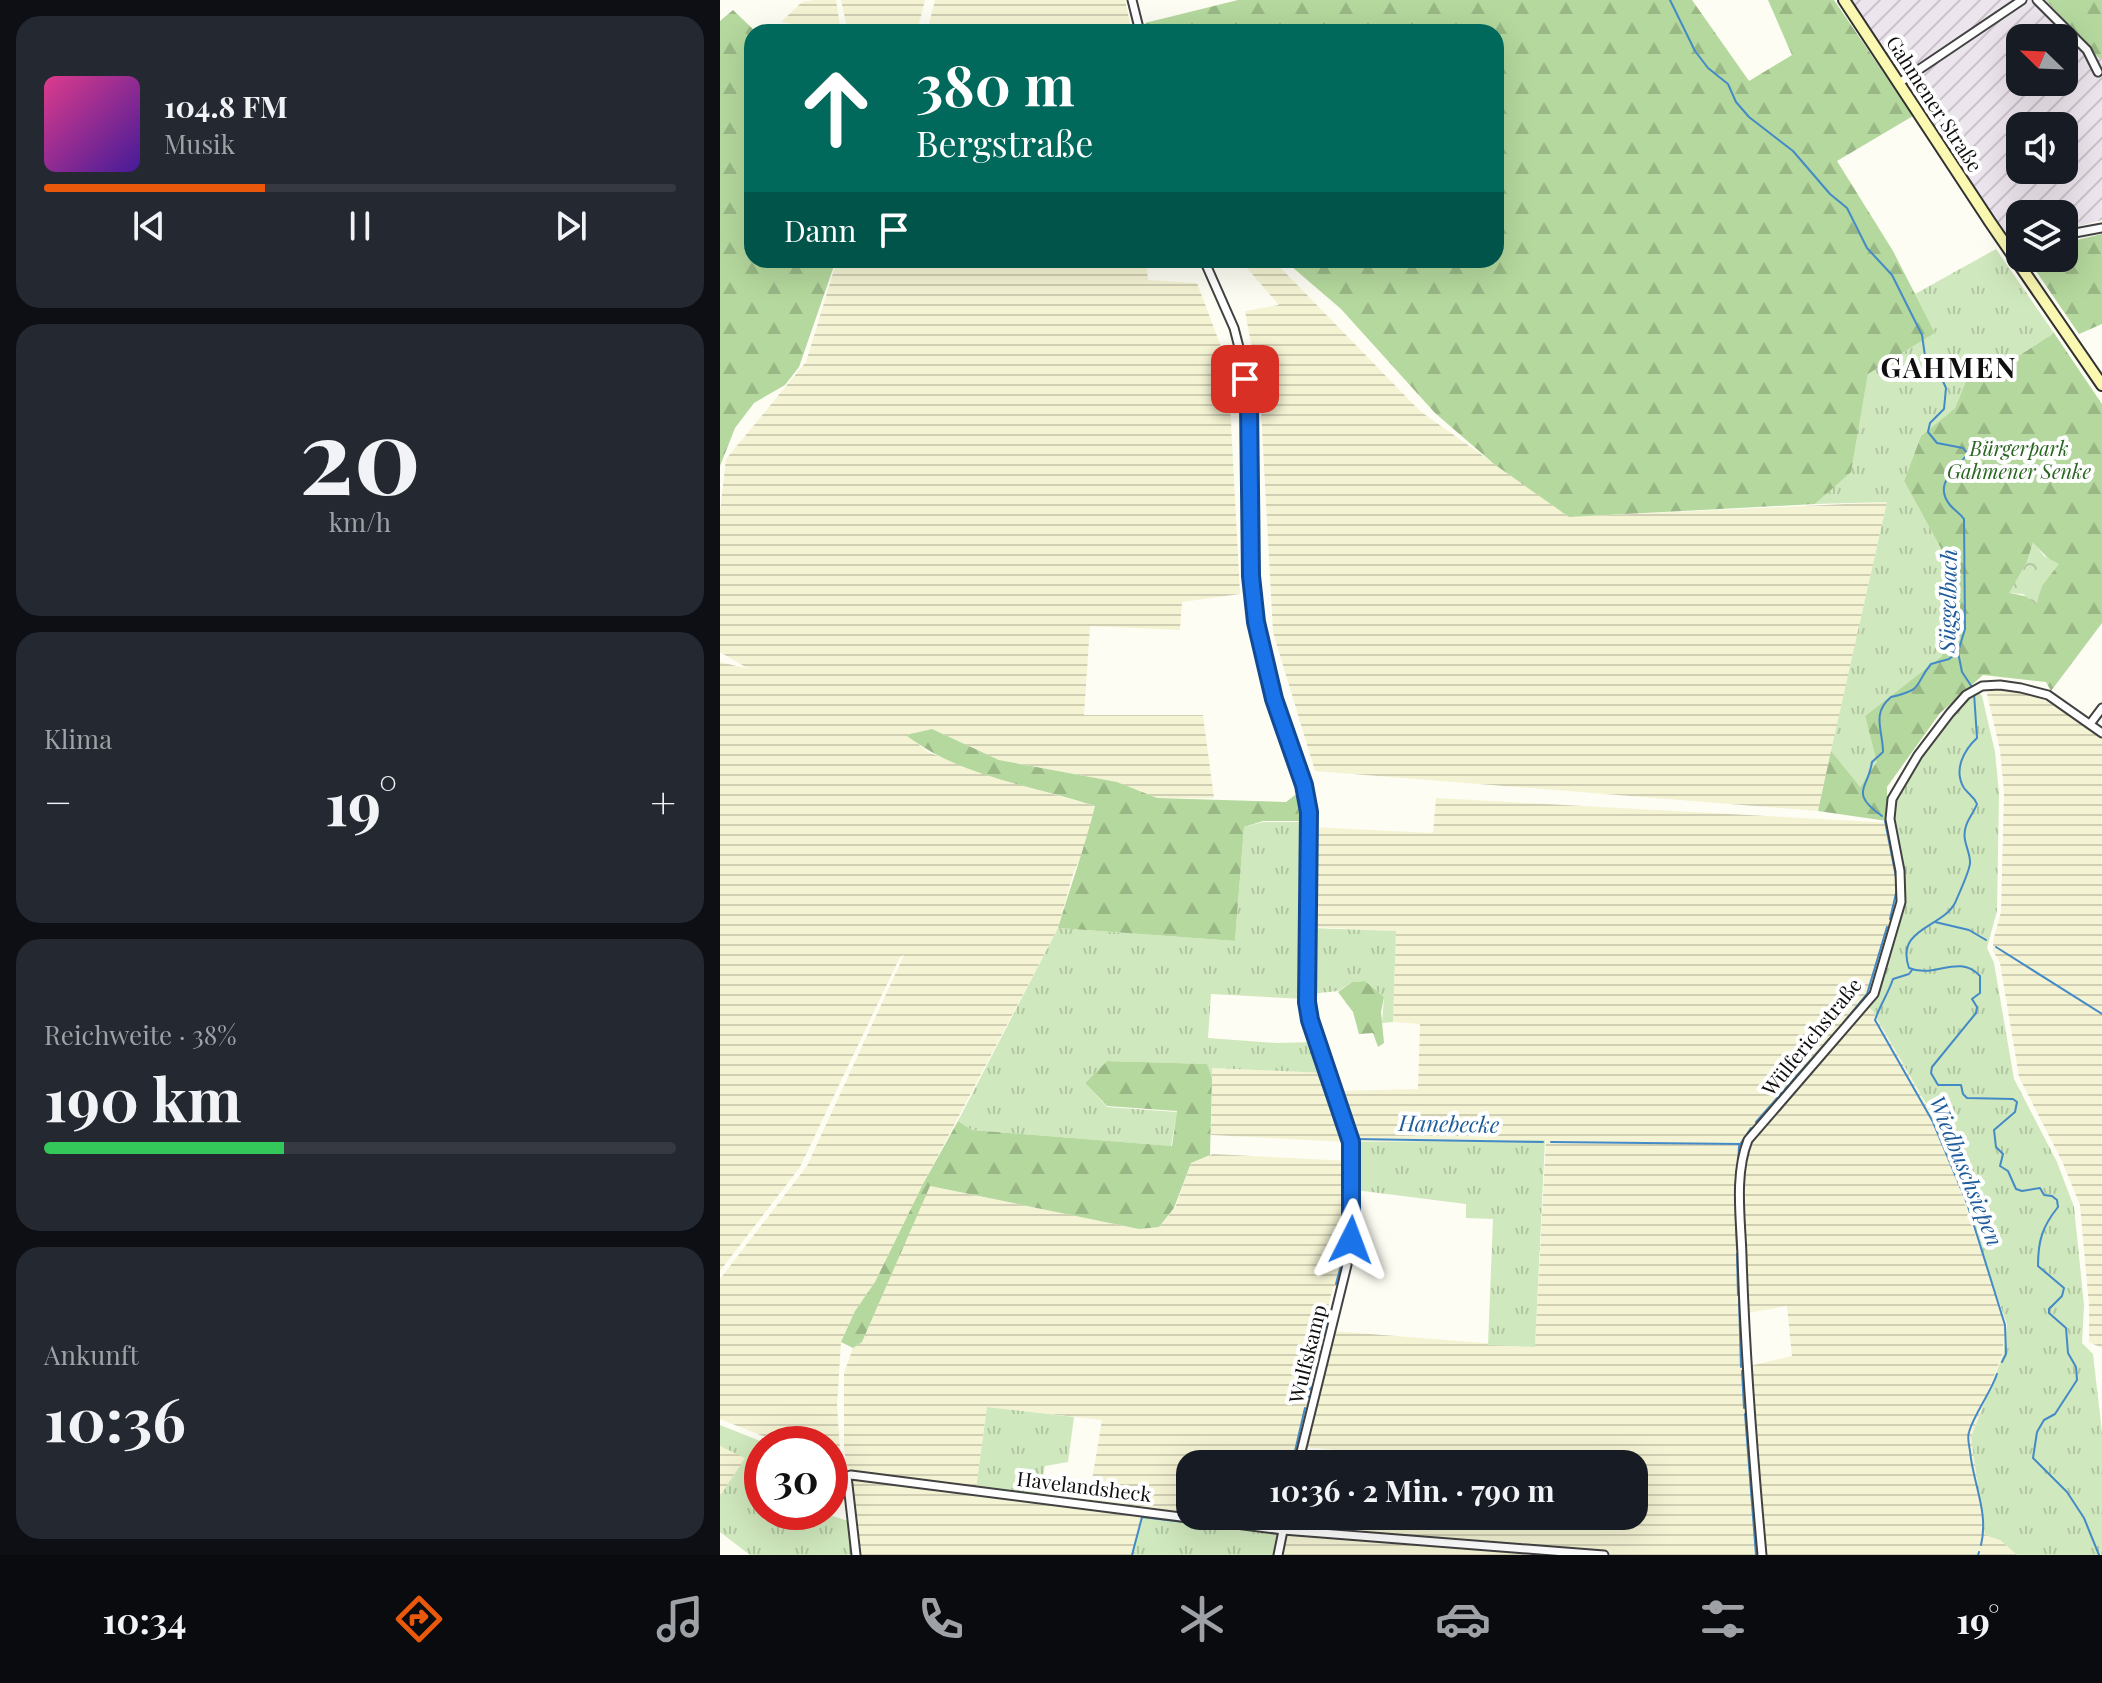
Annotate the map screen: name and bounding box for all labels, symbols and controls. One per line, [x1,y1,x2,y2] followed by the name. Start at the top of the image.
[2006,24,2078,96] north arrow
[2006,24,2078,272] map controls
[1881,30,1990,177] street label: Gahmener Straße
[916,46,1075,121] text: 380 m
[784,56,888,160] icon: ahead
[164,86,288,126] text: 104.8 FM
[2006,112,2078,184] button: sound
[916,118,1094,166] text: Bergstraße
[164,126,235,161] text: Musik
[2006,200,2078,272] button: layers
[127,204,171,248] icon: previous
[338,204,382,248] icon: pause
[549,204,593,248] icon: next
[872,208,916,252] icon: arrive
[784,210,856,250] text: Dann
[1211,345,1279,413] pin
[1881,348,2017,385] district label: GAHMEN
[1223,357,1267,401] icon: arrive
[299,382,421,521] text: 20
[1947,434,2091,484] park label: Bürgerpark Gahmener Senke
[329,504,391,539] text: km/h
[1931,549,1963,654] water label: Süggelbach
[44,721,112,756] text: Klima
[325,761,398,841] text: 19°
[44,771,72,830] text: −
[650,771,676,830] text: +
[1754,972,1867,1101] street label: Wülferichstraße
[44,1017,237,1052] text: Reichweite · 38%
[44,1057,242,1137] text: 190 km
[1923,1091,2011,1250] water label: Wiedbuschsiepen
[1397,1107,1500,1139] water label: Hanebecke
[1309,1198,1393,1282] position arrow
[1281,1302,1332,1407] street label: Wulfskamp
[44,1337,139,1372] text: Ankunft
[44,1377,186,1457] text: 10:36
[744,1426,848,1530] speed limit sign: 30
[1015,1464,1153,1507] street label: Havelandsheck
[1269,1470,1555,1510] text: 10:36 · 2 Min. · 790 m
[391,1591,447,1647] icon: directions
[652,1591,708,1647] icon: music
[913,1591,969,1647] icon: phone
[1174,1591,1230,1647] icon: climate
[1435,1591,1491,1647] icon: car
[1695,1591,1751,1647] icon: filters
[102,1595,186,1643] text: 10:34
[1956,1595,2000,1643] text: 19°

